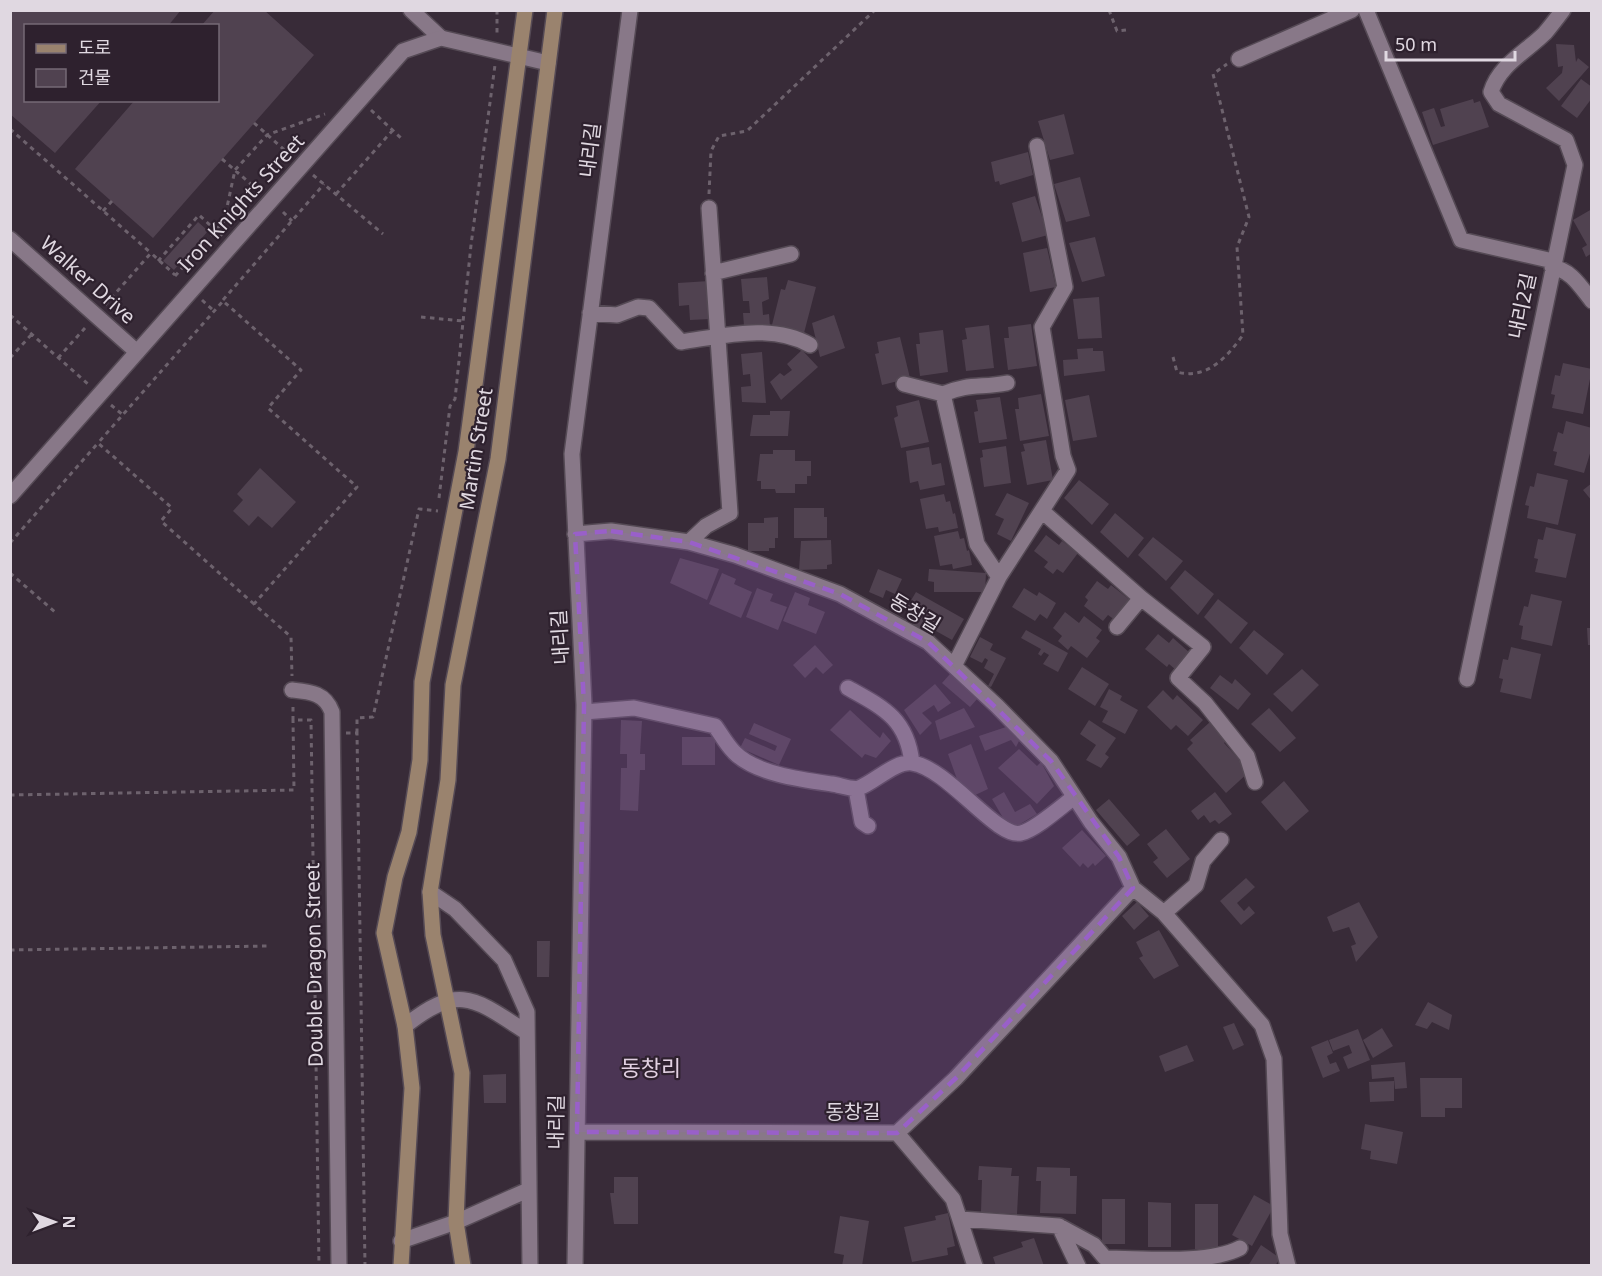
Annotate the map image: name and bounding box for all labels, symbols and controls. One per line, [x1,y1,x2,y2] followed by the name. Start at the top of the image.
[24,24,219,102] legend
[1386,24,1515,62] scale bar
[1395,32,1437,56] text: 50 m
[78,35,111,59] text: 도로
[78,65,111,89] text: 건물
[573,121,606,179] street label: 내리길
[171,128,310,277] street label: Iron Knights Street
[35,230,142,330] street label: Walker Drive
[1501,270,1542,341] street label: 내리2길
[453,386,498,512] street label: Martin Street
[885,587,946,638] street label: 동창길
[545,609,574,665] street label: 내리길
[298,863,329,1067] street label: Double Dragon Street
[621,1052,681,1082] district label: 동창리
[542,1094,569,1150] street label: 내리길
[825,1098,881,1125] street label: 동창길
[24,1192,84,1252] north arrow
[58,1215,80,1229] text: N

